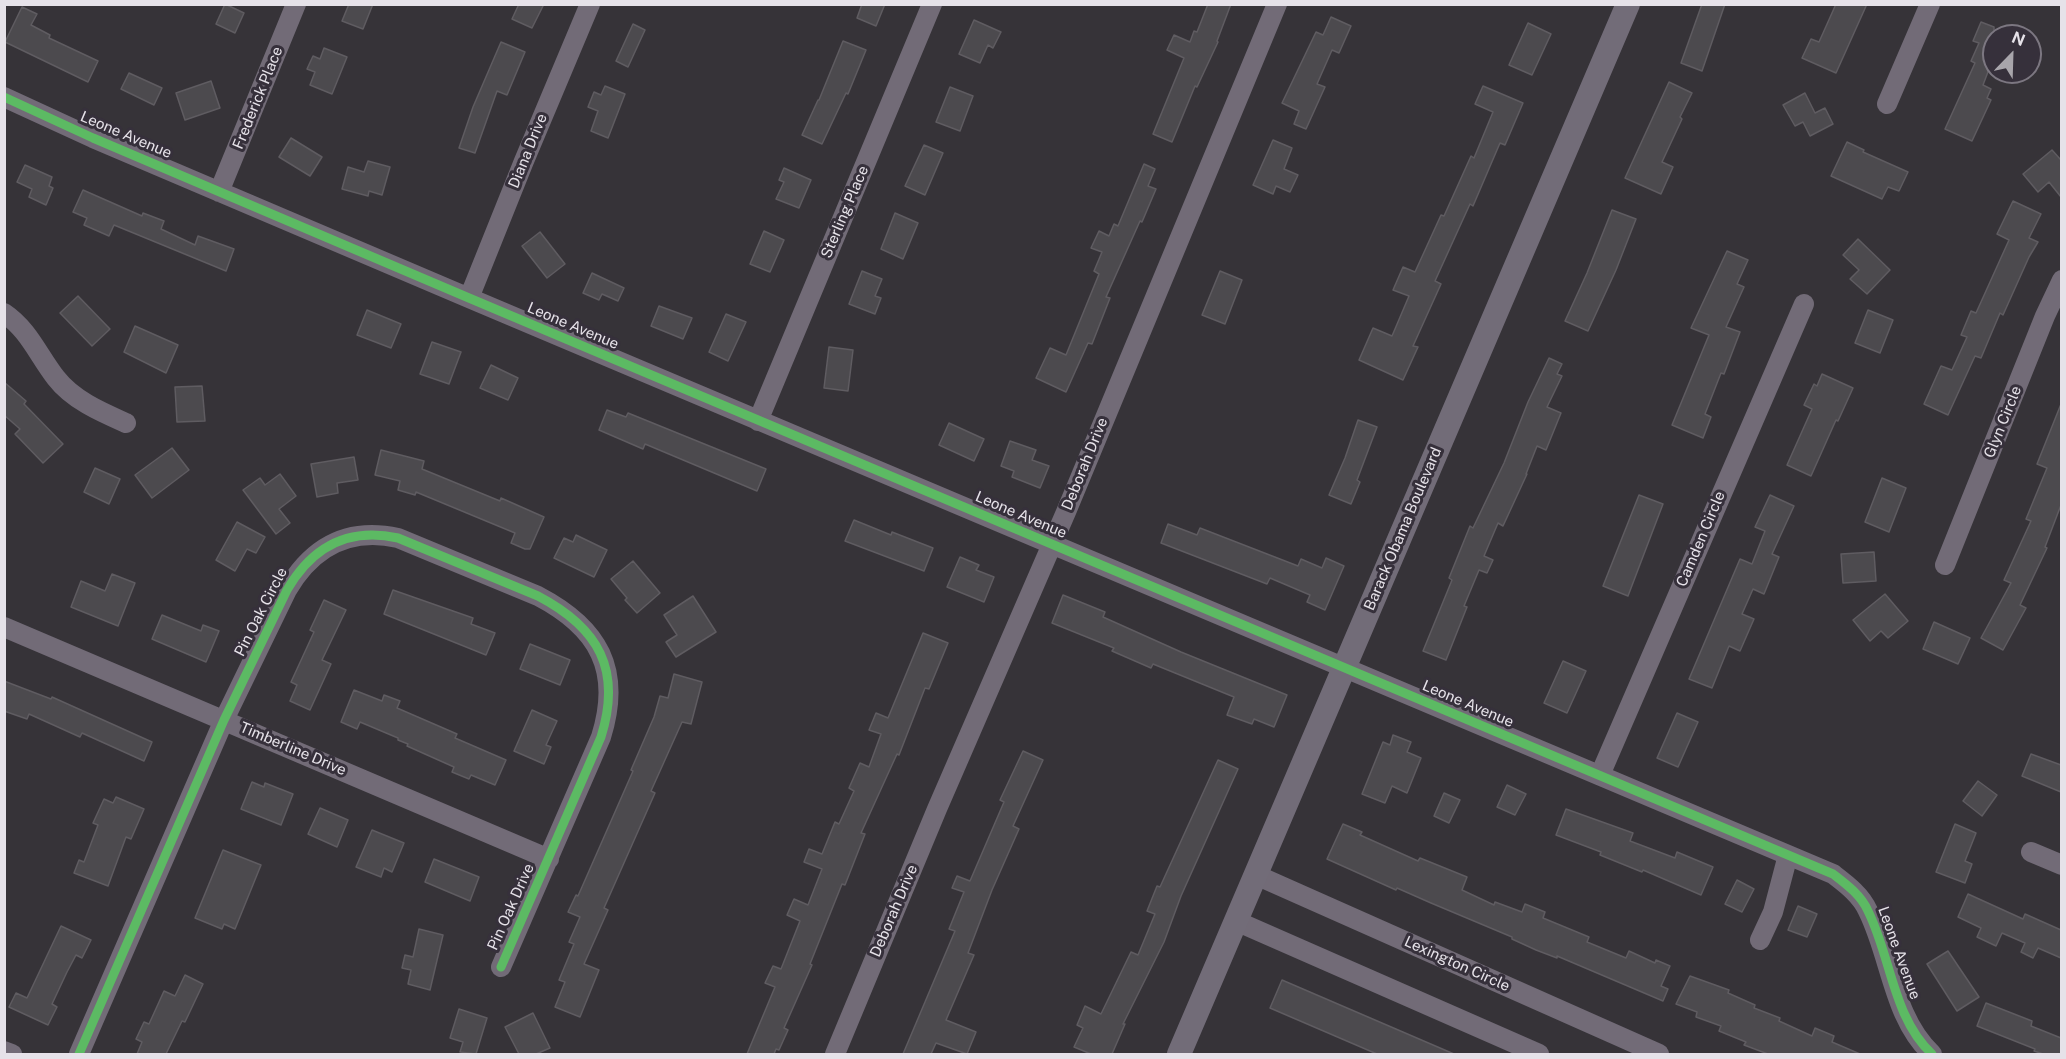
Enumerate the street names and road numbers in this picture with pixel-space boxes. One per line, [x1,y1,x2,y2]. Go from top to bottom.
street label: Frederick Place [229,44,287,152]
street label: Leone Avenue [78,108,174,162]
street label: Diana Drive [505,111,551,191]
street label: Sterling Place [817,163,873,261]
street label: Leone Avenue [525,299,621,353]
street label: Glyn Circle [1980,383,2026,461]
street label: Deborah Drive [1058,415,1112,513]
street label: Barack Obama Boulevard [1360,445,1446,613]
street label: Leone Avenue [973,488,1069,542]
street label: Camden Circle [1673,489,1729,589]
street label: Pin Oak Circle [231,564,291,660]
street label: Leone Avenue [1420,677,1516,731]
street label: Timberline Drive [237,718,349,780]
street label: Pin Oak Drive [484,861,538,953]
street label: Deborah Drive [866,862,922,960]
street label: Leone Avenue [1874,904,1924,1002]
street label: Lexington Circle [1401,933,1513,995]

